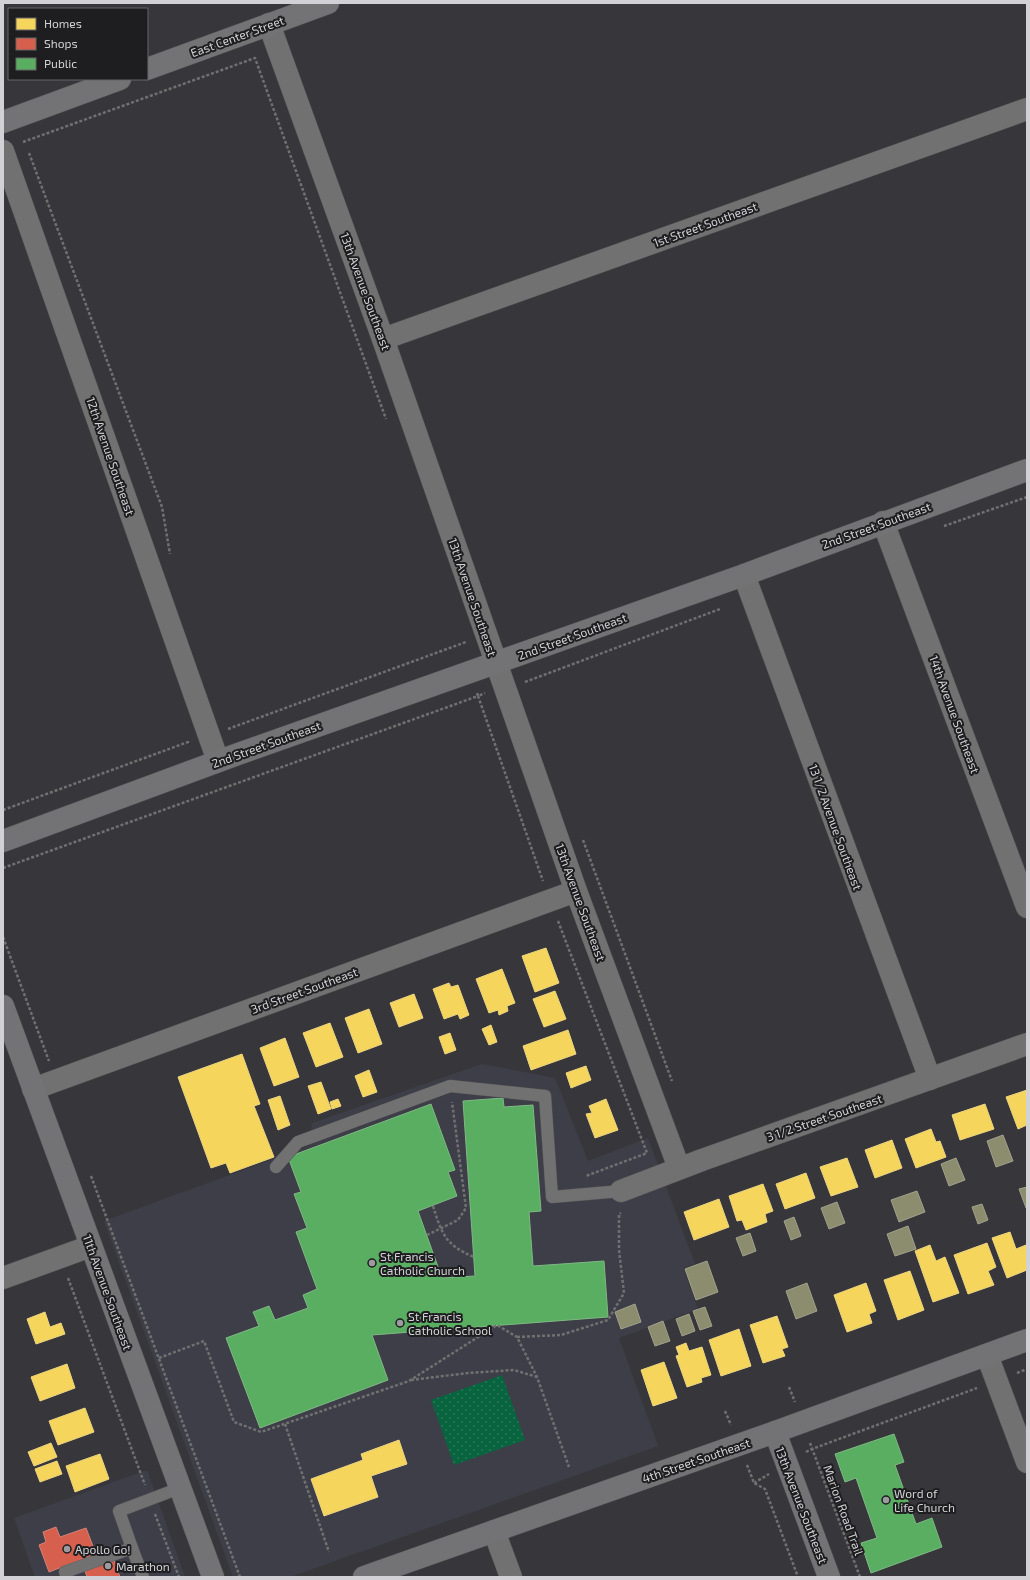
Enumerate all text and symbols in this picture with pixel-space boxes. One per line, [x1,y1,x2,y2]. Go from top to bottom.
legend [8,8,148,80]
street label: East Center Street [188,12,286,59]
text: Homes [44,16,82,30]
text: Shops [44,36,78,50]
text: Public [44,56,77,70]
street label: 1st Street Southeast [651,199,759,249]
street label: 13th Avenue Southeast [338,230,394,352]
street label: 12th Avenue Southeast [84,395,138,517]
street label: 2nd Street Southeast [820,499,933,551]
street label: 13th Avenue Southeast [446,536,500,658]
street label: 2nd Street Southeast [516,610,629,662]
street label: 14th Avenue Southeast [927,653,983,775]
street label: 2nd Street Southeast [210,718,323,770]
street label: 13 1/2 Avenue Southeast [807,762,865,892]
street label: 13th Avenue Southeast [553,841,609,963]
street label: 3rd Street Southeast [249,964,360,1016]
street label: 3 1/2 Street Southeast [764,1090,884,1143]
street label: 11th Avenue Southeast [81,1232,136,1352]
place label: St Francis Catholic Church [380,1249,465,1277]
marker: St Francis Catholic Church [367,1258,377,1268]
place label: St Francis Catholic School [408,1309,492,1337]
marker: St Francis Catholic School [395,1318,405,1328]
street label: 4th Street Southeast [640,1435,752,1485]
street label: 13th Avenue Southeast [773,1445,831,1566]
street label: Marion Road Trail [821,1463,867,1558]
place label: Word of Life Church [894,1486,955,1514]
marker: Word of Life Church [881,1495,891,1505]
place label: Apollo Go! [75,1542,131,1556]
marker: Apollo Go! [62,1544,72,1554]
place label: Marathon [116,1559,170,1573]
marker: Marathon [103,1561,113,1571]

